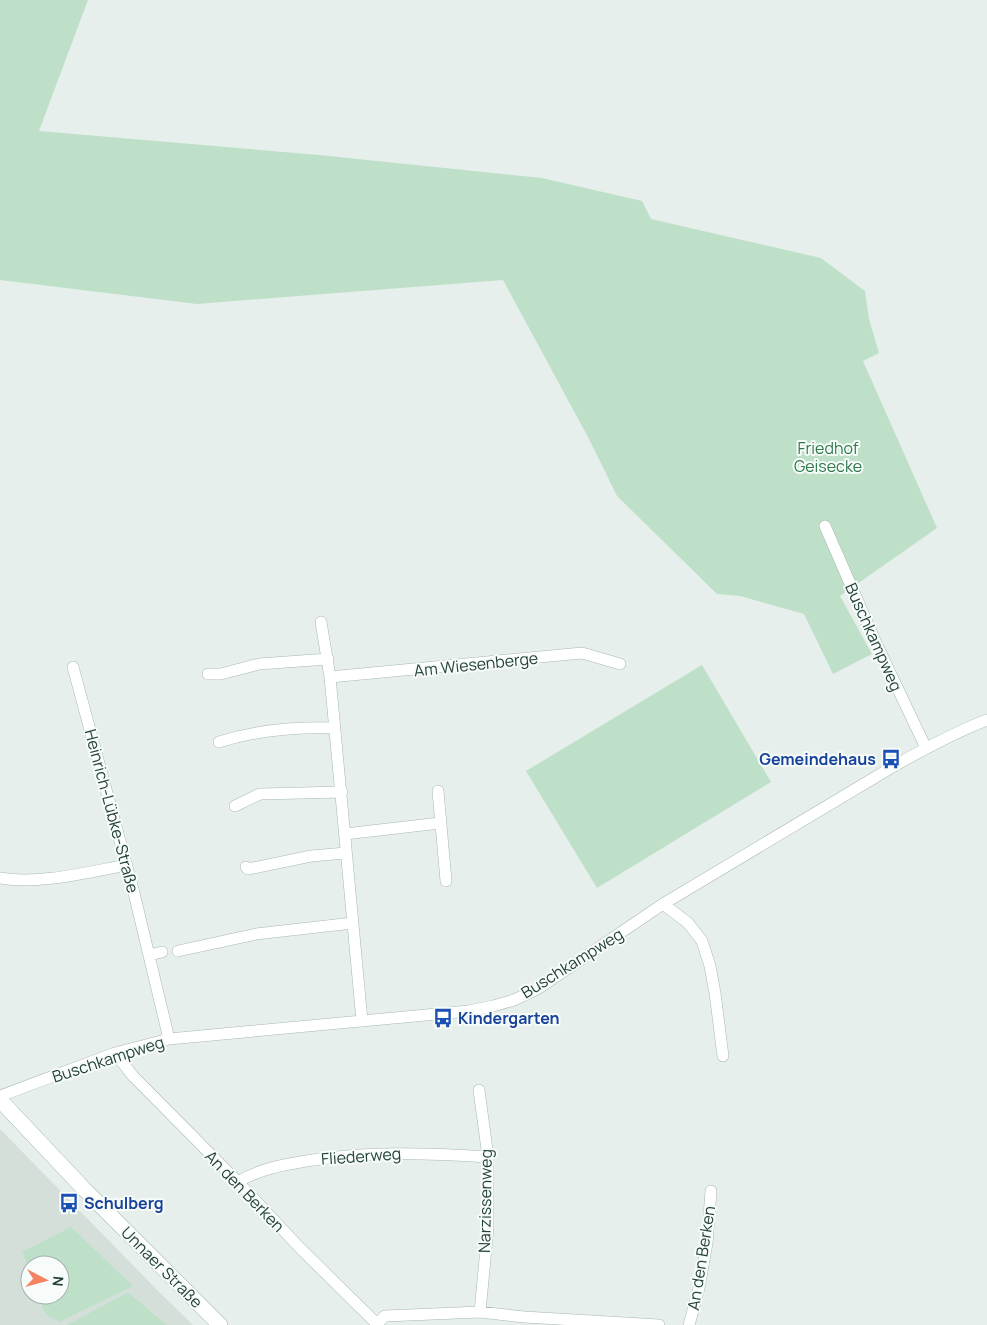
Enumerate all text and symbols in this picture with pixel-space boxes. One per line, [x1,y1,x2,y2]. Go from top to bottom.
park label: Friedhof Geisecke [794,437,862,477]
street label: Buschkampweg [840,579,908,695]
street label: Am Wiesenberge [413,647,539,681]
street label: Heinrich-Lübke-Straße [80,727,144,895]
place label: Gemeindehaus [759,748,876,770]
bus stop icon: Gemeindehaus [880,748,902,770]
street label: Buschkampweg [517,923,627,1003]
bus stop icon: Kindergarten [432,1007,454,1029]
place label: Kindergarten [458,1007,560,1029]
street label: Buschkampweg [49,1031,167,1087]
street label: Fliederweg [320,1142,402,1170]
street label: An den Berken [200,1145,290,1237]
street label: Narzissenweg [473,1149,497,1253]
bus stop icon: Schulberg [58,1192,80,1214]
place label: Schulberg [84,1192,164,1214]
street label: An den Berken [682,1204,720,1312]
street label: Unnaer Straße [116,1221,208,1313]
north arrow [20,1255,70,1305]
text: N [48,1275,68,1287]

